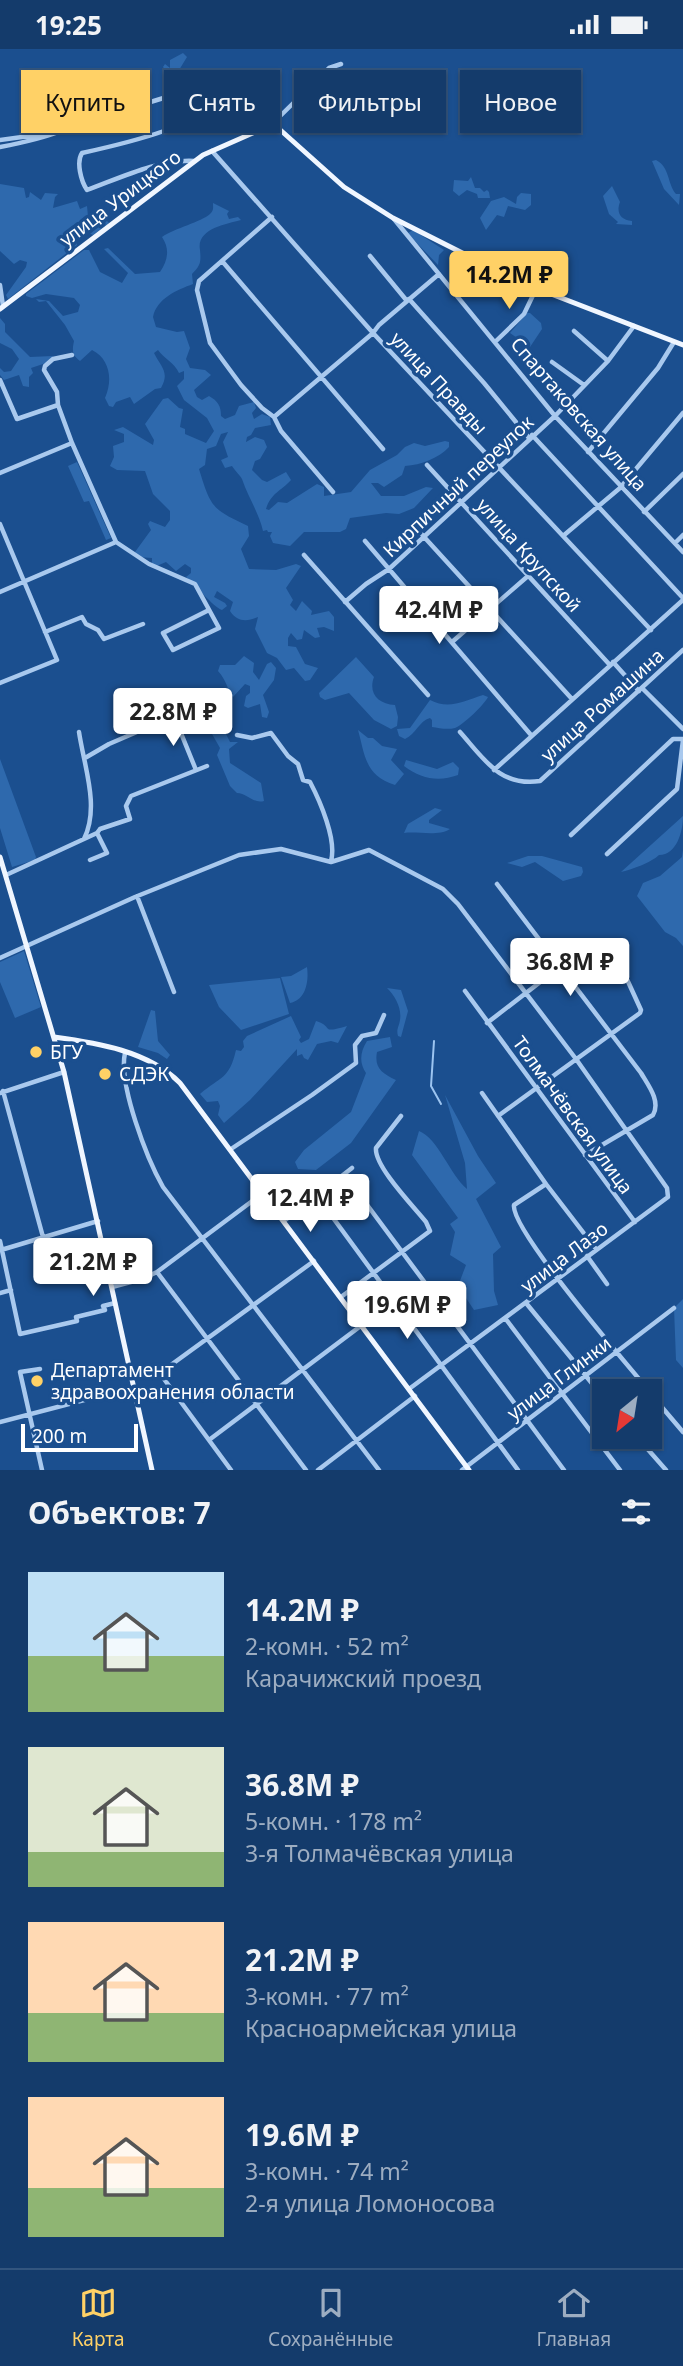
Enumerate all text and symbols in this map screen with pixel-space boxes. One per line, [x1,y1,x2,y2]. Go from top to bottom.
text: 19:25 [35,7,102,43]
chip: Купить [21,70,150,133]
chip: Снять [164,70,280,133]
chip: Фильтры [294,70,446,133]
chip: Новое [460,70,581,133]
street label: улица Урицкого [54,144,186,252]
pin: 14.2M ₽ [444,251,574,311]
text: 14.2M ₽ [465,258,553,290]
street label: улица Правды [385,326,493,440]
street label: Спартаковская улица [505,331,653,497]
street label: Кирпичный переулок [377,409,539,563]
street label: улица Крупской [471,492,587,618]
pin: 42.4M ₽ [374,587,504,646]
text: 42.4M ₽ [395,593,483,625]
street label: улица Ромашина [535,643,669,767]
pin: 22.8M ₽ [108,689,238,748]
text: 22.8M ₽ [129,695,217,727]
pin: 36.8M ₽ [505,939,635,998]
text: 36.8M ₽ [526,945,614,977]
street label: Толмачёвская улица [507,1031,639,1199]
place label: БГУ [50,1039,83,1065]
marker: БГУ [28,1044,44,1060]
place label: СДЭК [119,1061,169,1087]
marker: СДЭК [97,1066,113,1082]
pin: 12.4M ₽ [245,1175,375,1234]
text: 12.4M ₽ [266,1181,354,1213]
street label: улица Лазо [515,1216,613,1298]
pin: 21.2M ₽ [28,1239,158,1298]
text: 21.2M ₽ [49,1245,137,1277]
pin: 19.6M ₽ [342,1281,472,1341]
text: 19.6M ₽ [363,1288,451,1320]
street label: улица Глинки [501,1330,617,1426]
place label: Департамент здравоохранения области [51,1357,295,1405]
marker: Департамент здравоохранения области [29,1373,45,1389]
north arrow [592,1379,662,1449]
map controls [592,1379,662,1449]
scale bar [21,1421,138,1453]
text: 200 m [32,1423,87,1449]
text: Объектов: 7 [28,1492,211,1533]
icon: filters [617,1493,655,1531]
text: 14.2M ₽ [245,1589,359,1630]
icon: home [84,1600,168,1684]
text: 2-комн. · 52 m² [245,1630,409,1662]
text: Карачижский проезд [245,1662,481,1694]
text: 36.8M ₽ [245,1764,359,1805]
icon: home [84,1775,168,1859]
text: 5-комн. · 178 m² [245,1805,422,1837]
text: 3-я Толмачёвская улица [245,1837,514,1869]
text: 21.2M ₽ [245,1939,359,1980]
icon: home [84,1950,168,2034]
text: 3-комн. · 77 m² [245,1980,409,2012]
text: Красноармейская улица [245,2012,517,2044]
text: 19.6M ₽ [245,2114,359,2155]
icon: home [84,2125,168,2209]
text: 3-комн. · 74 m² [245,2155,409,2187]
text: 2-я улица Ломоносова [245,2187,495,2219]
tab: Карта [72,2284,125,2352]
tab: Сохранённые [268,2284,393,2352]
tab: Главная [537,2284,611,2352]

